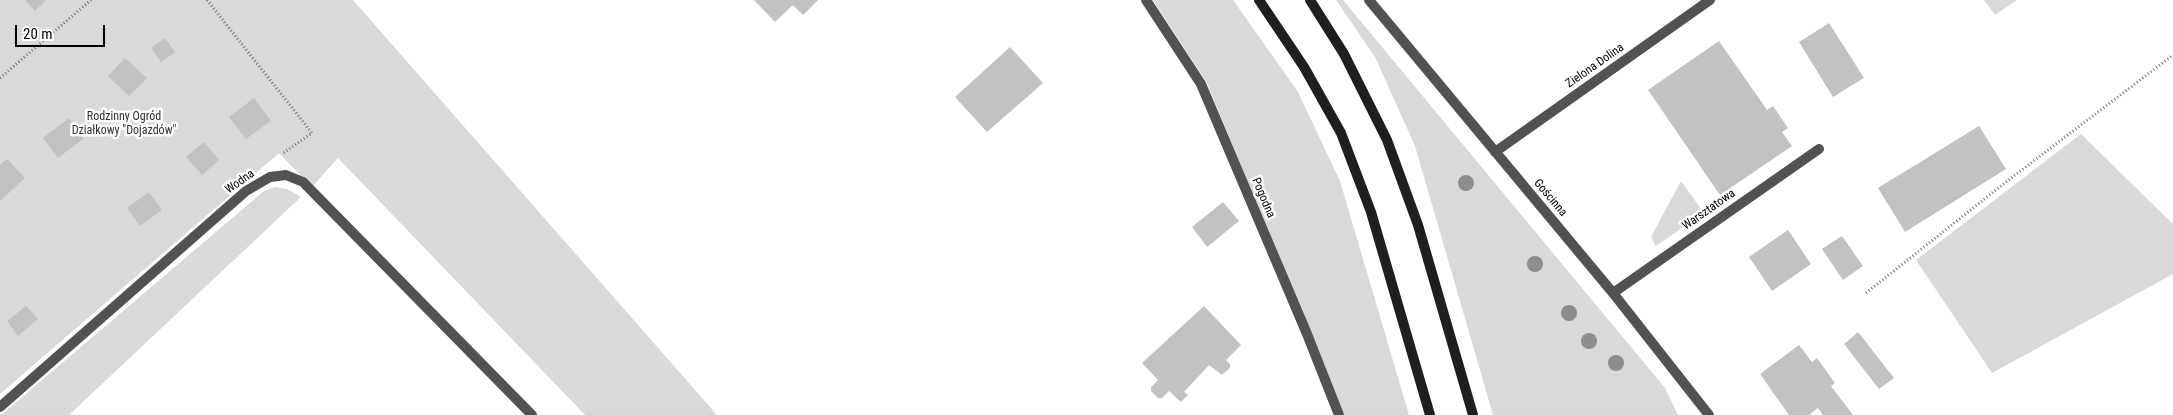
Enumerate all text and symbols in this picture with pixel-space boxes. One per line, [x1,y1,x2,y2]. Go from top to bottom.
scale bar [18,15,108,47]
text: 20 m [23,25,53,43]
street label: Zielona Dolina [1563,41,1627,91]
park label: Rodzinny Ogród Działkowy "Dojazdów" [72,110,176,138]
street label: Wodna [223,167,257,197]
street label: Pogodna [1248,176,1278,220]
street label: Gościnna [1530,176,1570,220]
street label: Warsztatowa [1680,186,1738,234]

